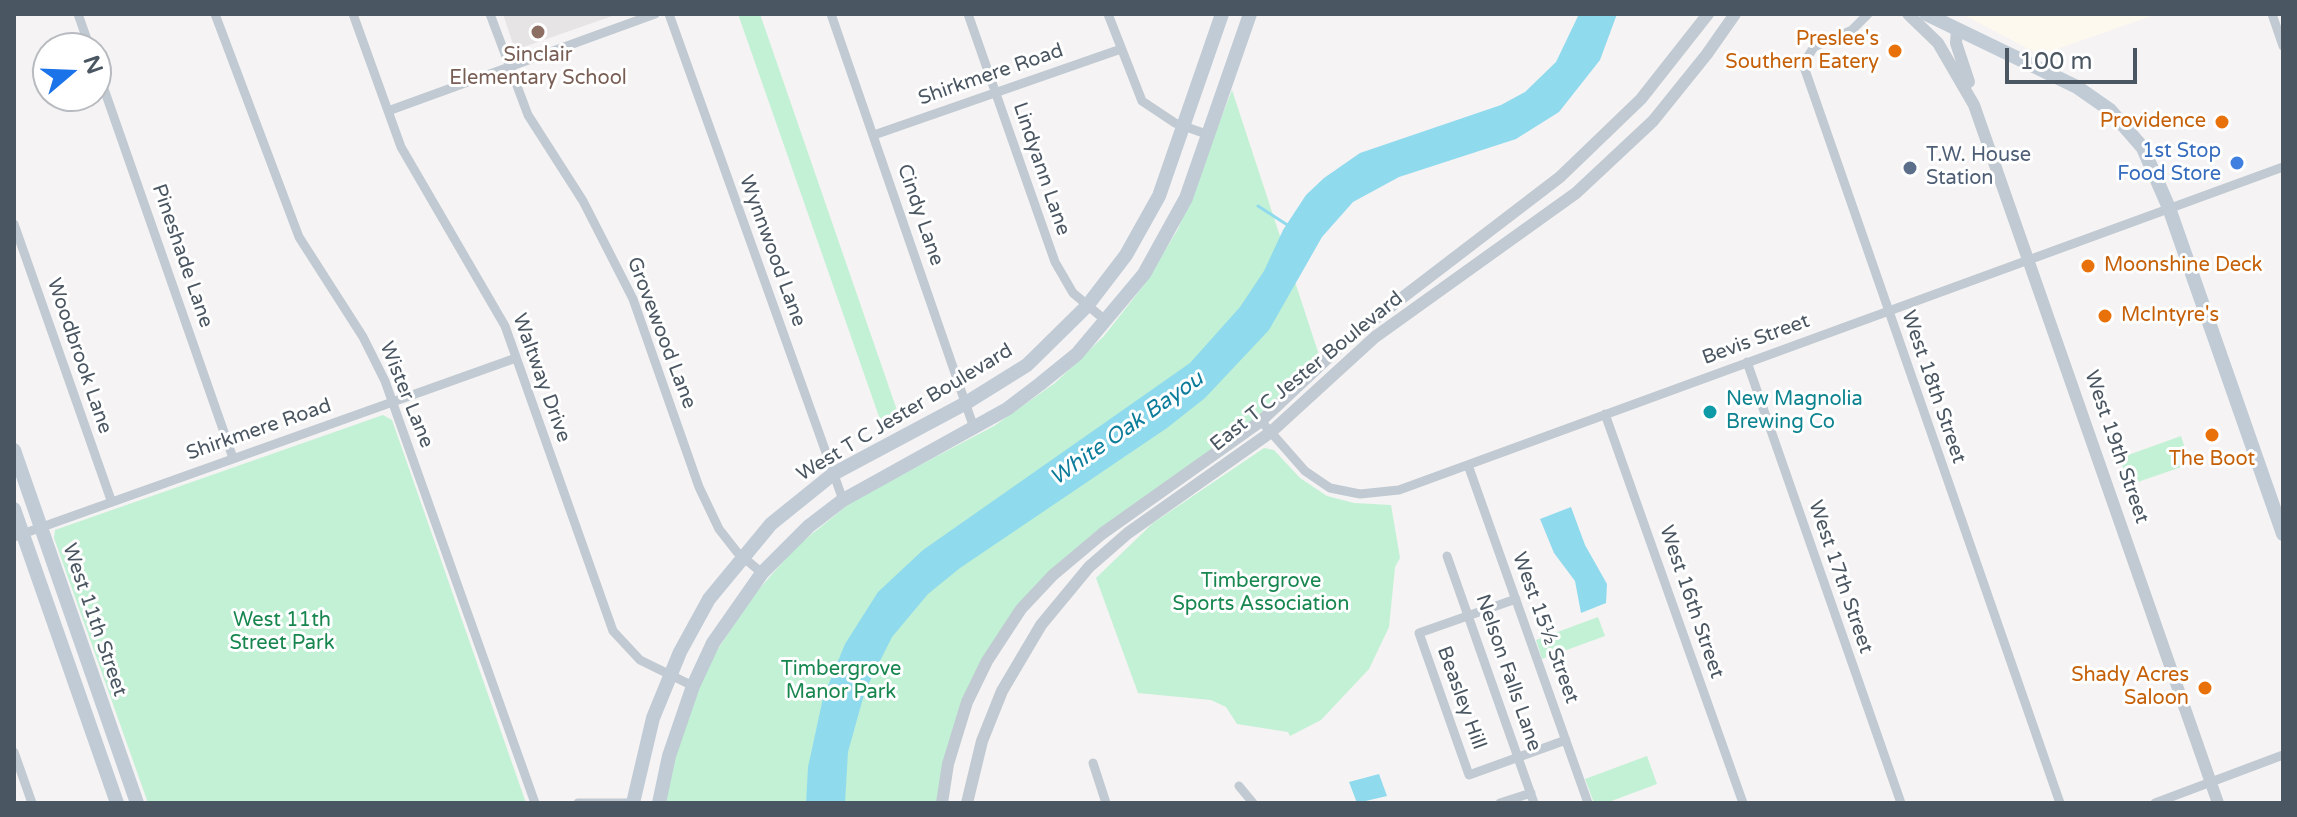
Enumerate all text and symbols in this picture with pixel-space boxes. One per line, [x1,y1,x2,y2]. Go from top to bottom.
marker: Sinclair Elementary School [529,23,547,41]
place label: Preslee's Southern Eatery [1725,28,1879,75]
north arrow [32,32,112,112]
scale bar [2009,32,2141,82]
street label: Shirkmere Road [915,39,1067,111]
marker: Preslee's Southern Eatery [1886,42,1904,60]
place label: Sinclair Elementary School [449,44,627,91]
text: 100 m [2019,47,2093,76]
text: N [78,52,108,77]
street label: Lindyann Lane [1007,99,1075,239]
place label: Providence [2100,110,2206,134]
marker: Providence [2213,113,2231,131]
place label: 1st Stop Food Store [2117,140,2221,187]
place label: T.W. House Station [1926,144,2031,191]
marker: 1st Stop Food Store [2228,154,2246,172]
marker: T.W. House Station [1901,159,1919,177]
street label: Cindy Lane [891,161,949,269]
street label: Wynnwood Lane [734,172,810,330]
street label: Pineshade Lane [146,181,218,331]
street label: Grovewood Lane [621,254,701,412]
place label: Moonshine Deck [2104,254,2263,278]
marker: Moonshine Deck [2079,257,2097,275]
street label: Woodbrook Lane [41,275,117,437]
street label: East T C Jester Boulevard [1206,287,1408,457]
place label: McIntyre's [2121,304,2219,328]
street label: West 18th Street [1896,307,1970,467]
marker: McIntyre's [2096,307,2114,325]
street label: Bevis Street [1699,309,1813,371]
street label: Waltway Drive [507,310,575,446]
street label: Wister Lane [374,338,438,452]
street label: West T C Jester Boulevard [793,339,1017,487]
water label: White Oak Bayou [1045,366,1209,492]
street label: West 19th Street [2079,367,2153,527]
place label: New Magnolia Brewing Co [1726,388,1863,435]
street label: Shirkmere Road [183,394,335,466]
marker: New Magnolia Brewing Co [1701,403,1719,421]
marker: The Boot [2203,426,2221,444]
place label: The Boot [2169,448,2255,472]
street label: West 17th Street [1803,497,1877,657]
street label: West 16th Street [1654,522,1728,682]
street label: West 11th Street [57,540,131,700]
street label: West 15½ Street [1507,549,1583,707]
park label: Timbergrove Sports Association [1173,570,1349,617]
street label: Nelson Falls Lane [1470,592,1546,754]
park label: West 11th Street Park [229,609,335,656]
street label: Beasley Hill [1431,643,1491,753]
park label: Timbergrove Manor Park [781,658,901,705]
place label: Shady Acres Saloon [2071,664,2189,711]
marker: Shady Acres Saloon [2196,679,2214,697]

